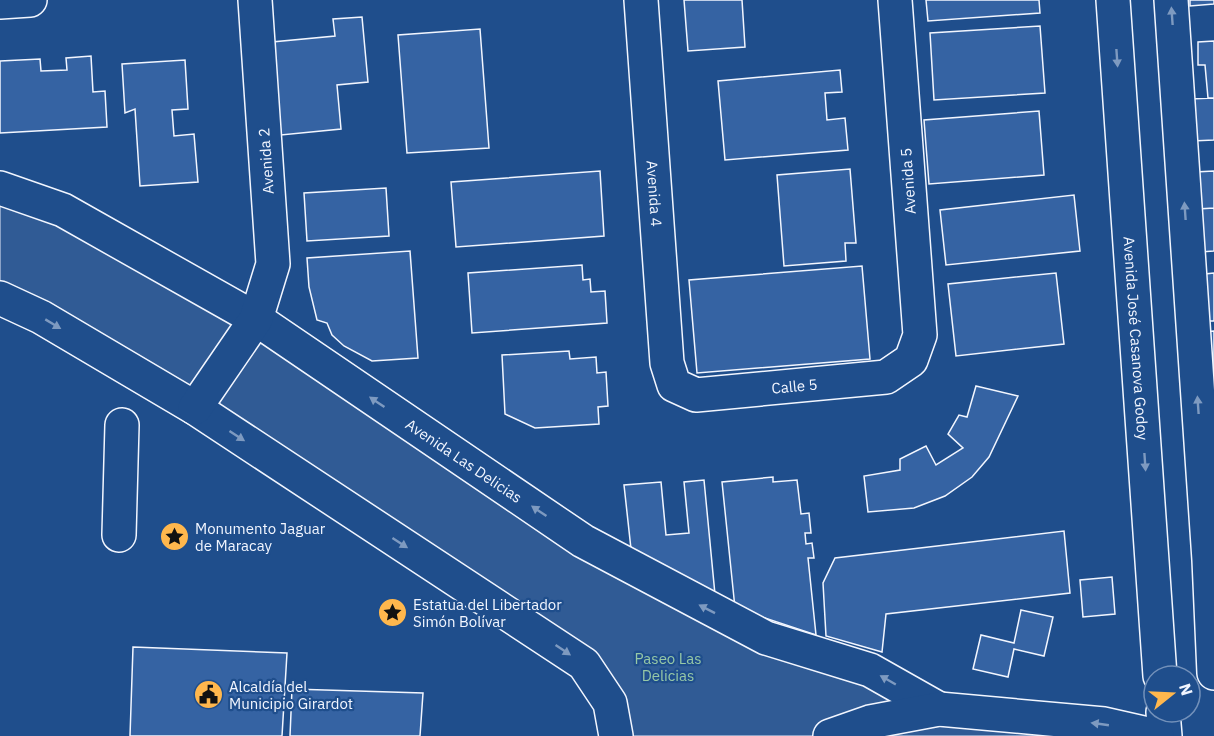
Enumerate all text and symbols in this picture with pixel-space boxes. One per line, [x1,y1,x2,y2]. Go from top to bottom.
one-way arrow [1168,7,1177,26]
one-way arrow [1112,49,1122,68]
street label: Avenida 2 [254,127,278,195]
street label: Avenida 5 [896,147,920,215]
street label: Avenida 4 [643,160,667,227]
one-way arrow [1181,201,1190,220]
street label: Avenida José Casanova Godoy [1120,236,1153,441]
one-way arrow [45,318,61,329]
street label: Calle 5 [770,374,818,397]
one-way arrow [370,396,386,408]
one-way arrow [1194,396,1203,415]
street label: Avenida Las Delicias [402,414,526,507]
one-way arrow [229,430,245,441]
one-way arrow [1141,453,1150,472]
one-way arrow [531,505,547,517]
place label: Monumento Jaguar de Maracay [195,519,326,555]
place icon: Monumento Jaguar de Maracay [158,521,190,553]
one-way arrow [392,537,408,548]
place label: Estatua del Libertador Simón Bolívar [413,595,562,631]
place icon: Estatua del Libertador Simón Bolívar [376,597,408,629]
one-way arrow [699,604,716,613]
one-way arrow [555,644,571,655]
park label: Paseo Las Delicias [634,649,702,685]
north arrow [1142,664,1202,724]
one-way arrow [879,675,896,685]
place label: Alcaldía del Municipio Girardot [229,677,353,713]
public building icon: Alcaldía del Municipio Girardot [192,679,224,711]
text: N [1175,681,1198,698]
one-way arrow [1091,719,1110,729]

